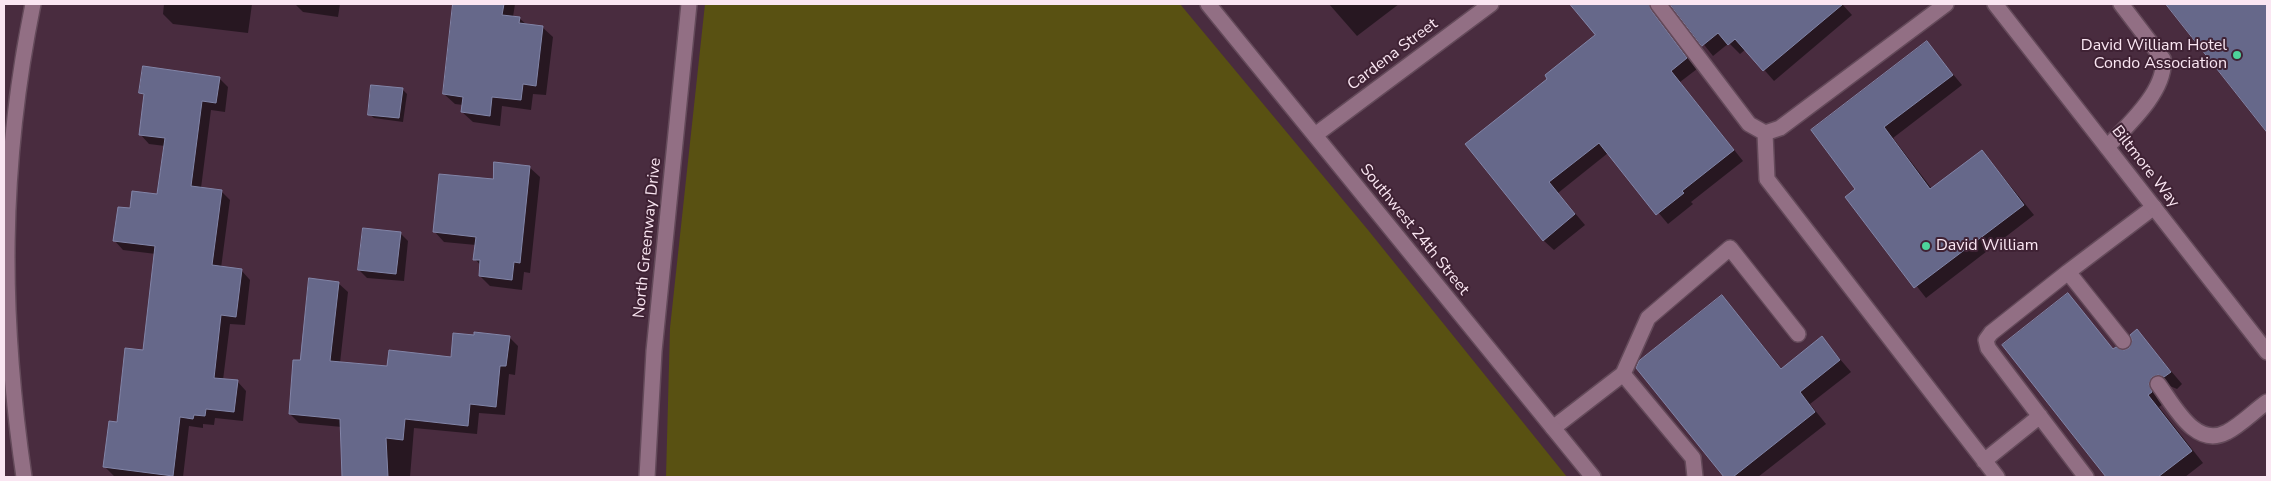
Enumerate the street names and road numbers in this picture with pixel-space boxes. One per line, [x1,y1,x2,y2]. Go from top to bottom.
street label: Cardena Street [1344,15,1442,95]
street label: Biltmore Way [2107,122,2183,212]
street label: North Greenway Drive [630,157,666,319]
street label: Southwest 24th Street [1355,161,1473,299]

